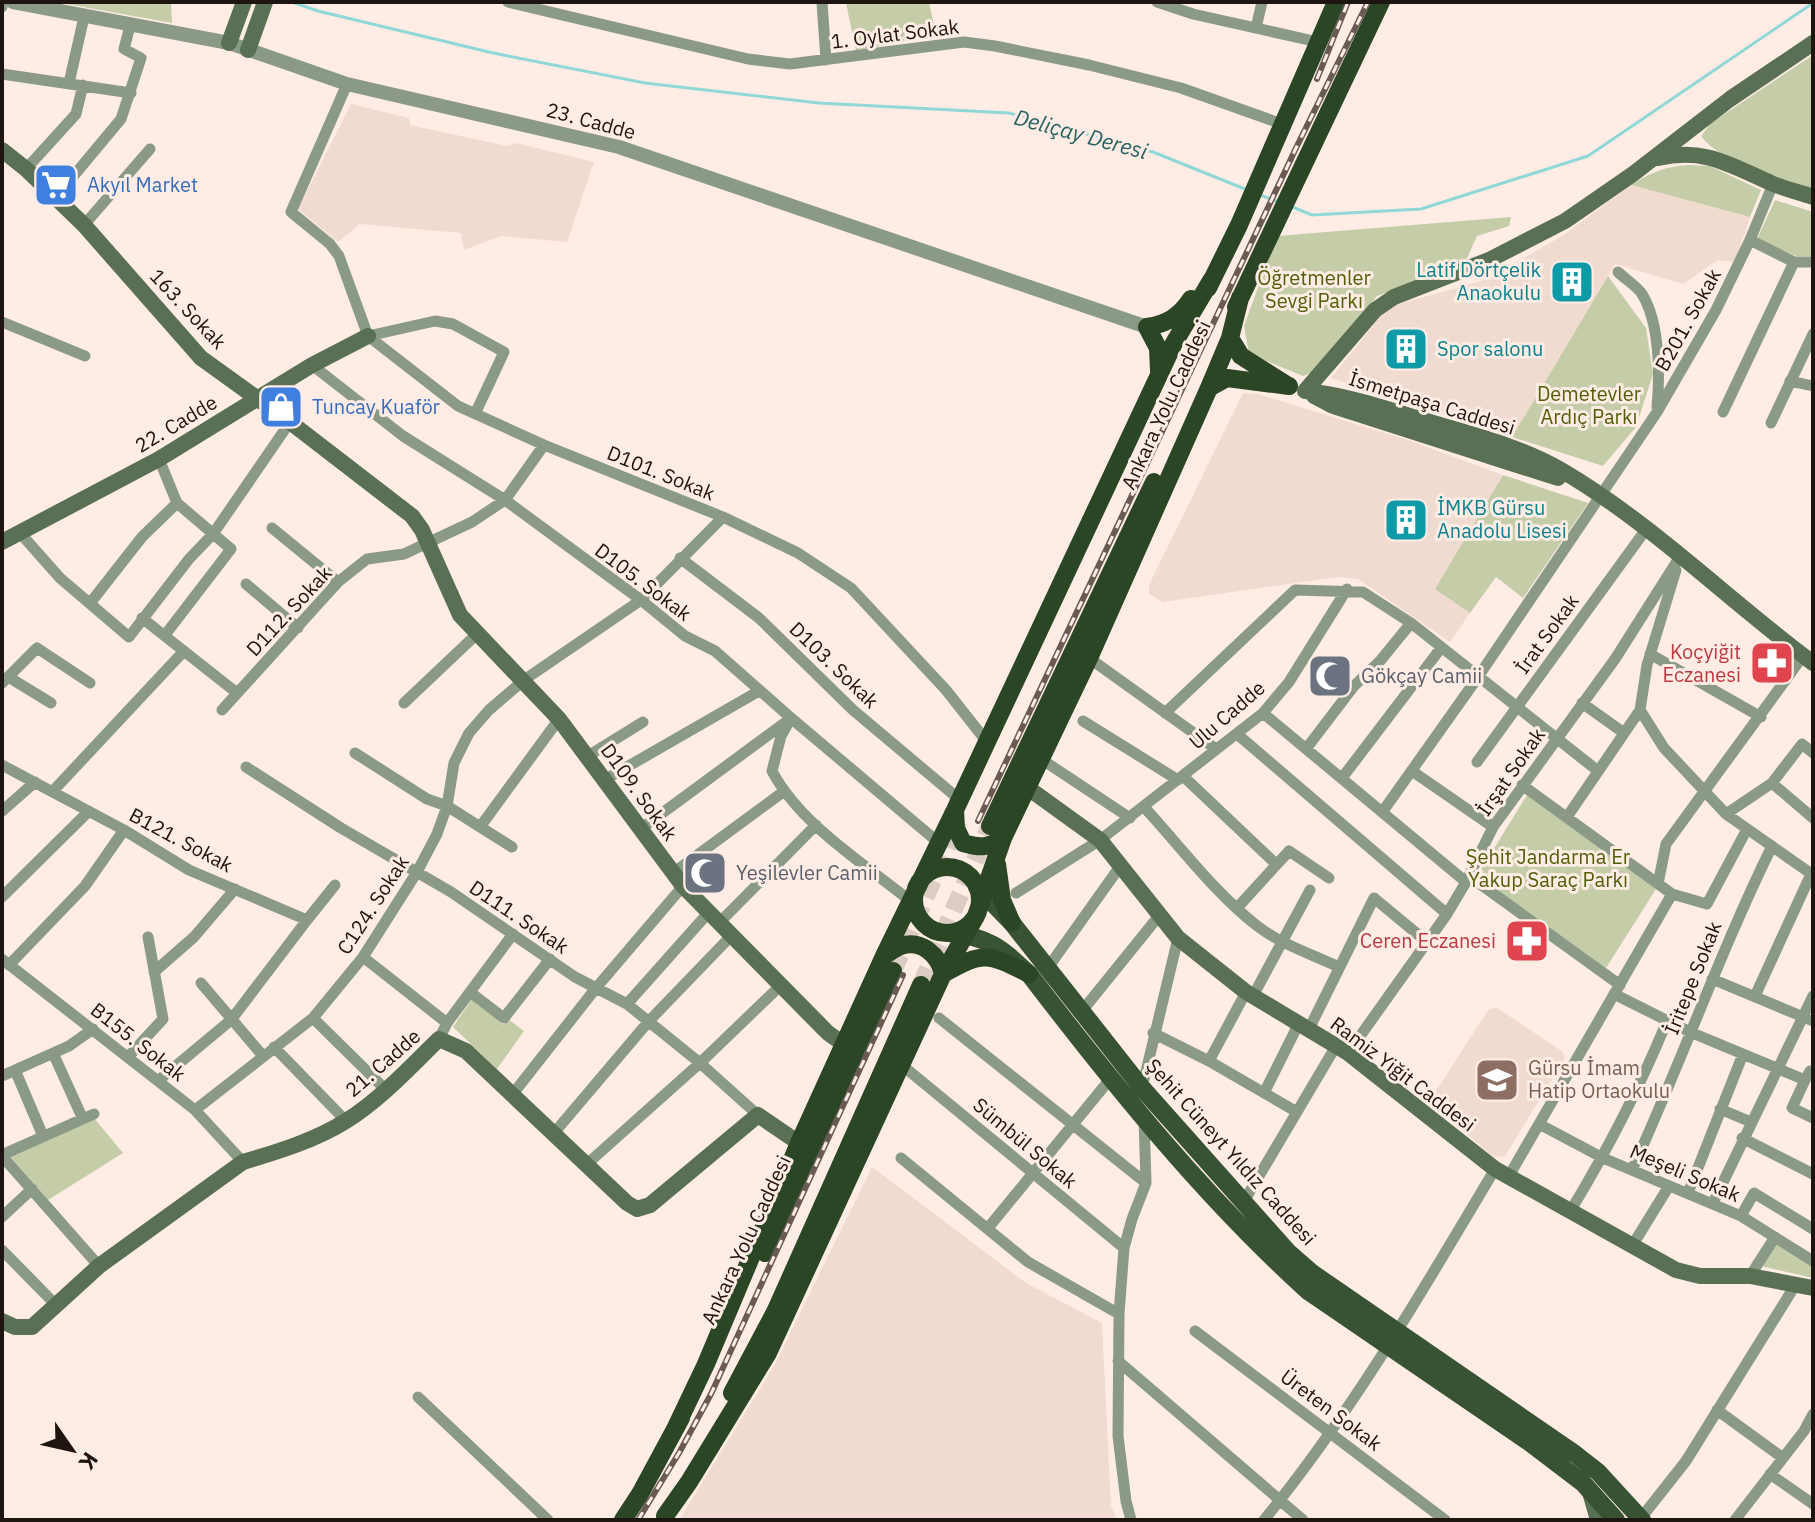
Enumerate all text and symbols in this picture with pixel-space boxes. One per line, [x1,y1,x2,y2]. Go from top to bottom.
street label: 1. Oylat Sokak [829,12,961,55]
street label: 23. Cadde [543,96,639,145]
water label: Deliçay Deresi [1011,102,1151,165]
supermarket icon: Akyıl Market [32,161,80,209]
place label: Akyıl Market [87,171,198,198]
place label: Latif Dörtçelik Anaokulu [1416,256,1541,306]
building icon: Latif Dörtçelik Anaokulu [1548,258,1596,306]
street label: 163. Sokak [144,263,233,355]
street label: B201. Sokak [1648,263,1727,376]
park label: Öğretmenler Sevgi Parkı [1257,264,1371,314]
street label: Ankara Yolu Caddesi [1115,316,1217,494]
building icon: Spor salonu [1382,325,1430,373]
place label: Spor salonu [1437,335,1543,362]
street label: İsmetpaşa Caddesi [1346,364,1519,441]
park label: Demetevler Ardıç Parkı [1537,380,1641,430]
shop icon: Tuncay Kuaför [257,383,305,431]
street label: 22. Cadde [130,388,222,459]
place label: Tuncay Kuaför [312,393,440,420]
street label: D101. Sokak [603,439,720,507]
place label: İMKB Gürsu Anadolu Lisesi [1437,494,1567,544]
building icon: İMKB Gürsu Anadolu Lisesi [1382,496,1430,544]
street label: D105. Sokak [590,536,697,627]
street label: D112. Sokak [240,559,338,662]
street label: İrat Sokak [1509,588,1585,679]
street label: D103. Sokak [784,615,885,714]
place label: Koçyiğit Eczanesi [1662,638,1741,688]
pharmacy icon: Koçyiğit Eczanesi [1748,639,1796,687]
mosque icon: Gökçay Camii [1306,652,1354,700]
place label: Gökçay Camii [1361,662,1482,689]
street label: Ulu Cadde [1183,674,1270,755]
street label: İrşat Sokak [1470,722,1551,821]
street label: D109. Sokak [595,738,684,846]
street label: B121. Sokak [125,801,238,878]
park label: Şehit Jandarma Er Yakup Saraç Parkı [1466,843,1630,893]
mosque icon: Yeşilevler Camii [681,849,729,897]
street label: C124. Sokak [330,850,415,959]
place label: Yeşilevler Camii [736,859,878,886]
street label: D111. Sokak [464,874,574,960]
pharmacy icon: Ceren Eczanesi [1503,917,1551,965]
street label: İritepe Sokak [1658,917,1728,1039]
place label: Ceren Eczanesi [1360,927,1496,954]
street label: B155. Sokak [85,996,192,1088]
street label: Ramiz Yiğit Caddesi [1325,1010,1482,1137]
street label: 21. Cadde [339,1022,426,1103]
street label: Şehit Cüneyt Yıldız Caddesi [1140,1053,1323,1251]
place label: Gürsu İmam Hatip Ortaokulu [1528,1054,1670,1104]
school or university icon: Gürsu İmam Hatip Ortaokulu [1473,1056,1521,1104]
street label: Sümbül Sokak [968,1091,1083,1194]
street label: Meşeli Sokak [1626,1137,1745,1208]
street label: Ankara Yolu Caddesi [695,1151,797,1329]
street label: Üreten Sokak [1275,1363,1388,1457]
north arrow [32,1410,112,1490]
text: K [72,1447,105,1476]

